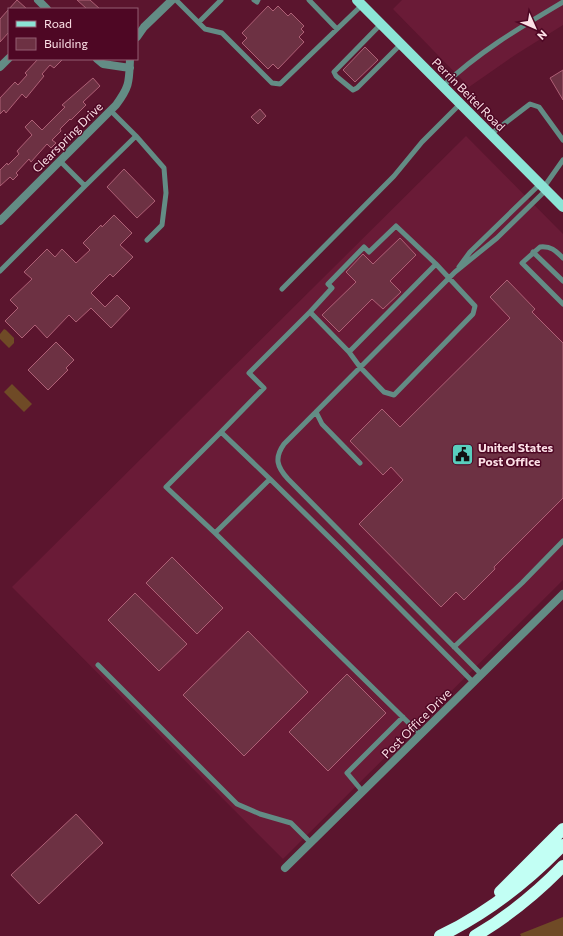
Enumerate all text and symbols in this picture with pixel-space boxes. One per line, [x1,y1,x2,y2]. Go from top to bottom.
legend [8,8,138,60]
north arrow [515,8,555,48]
text: Road [44,16,72,30]
text: N [535,28,550,43]
text: Building [44,36,88,50]
street label: Perrin Beitel Road [430,55,508,133]
street label: Clearspring Drive [29,99,105,175]
place label: United States Post Office [478,440,554,468]
public building icon: United States Post Office [450,441,476,467]
street label: Post Office Drive [378,685,454,761]

